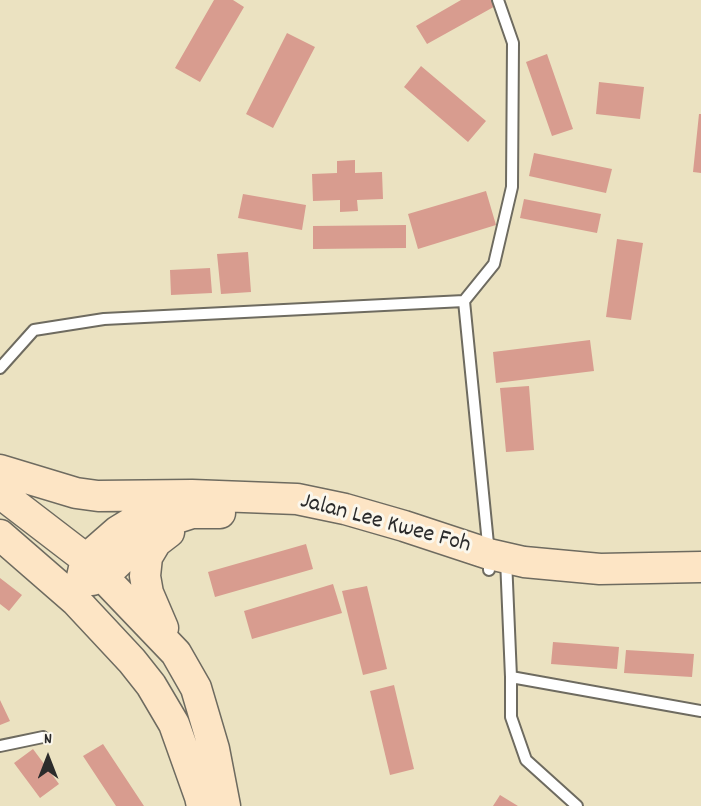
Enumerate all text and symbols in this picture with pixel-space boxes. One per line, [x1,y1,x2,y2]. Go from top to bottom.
street label: Jalan Lee Kwee Foh [297,488,473,562]
north arrow [18,728,78,788]
text: N [44,728,52,751]

